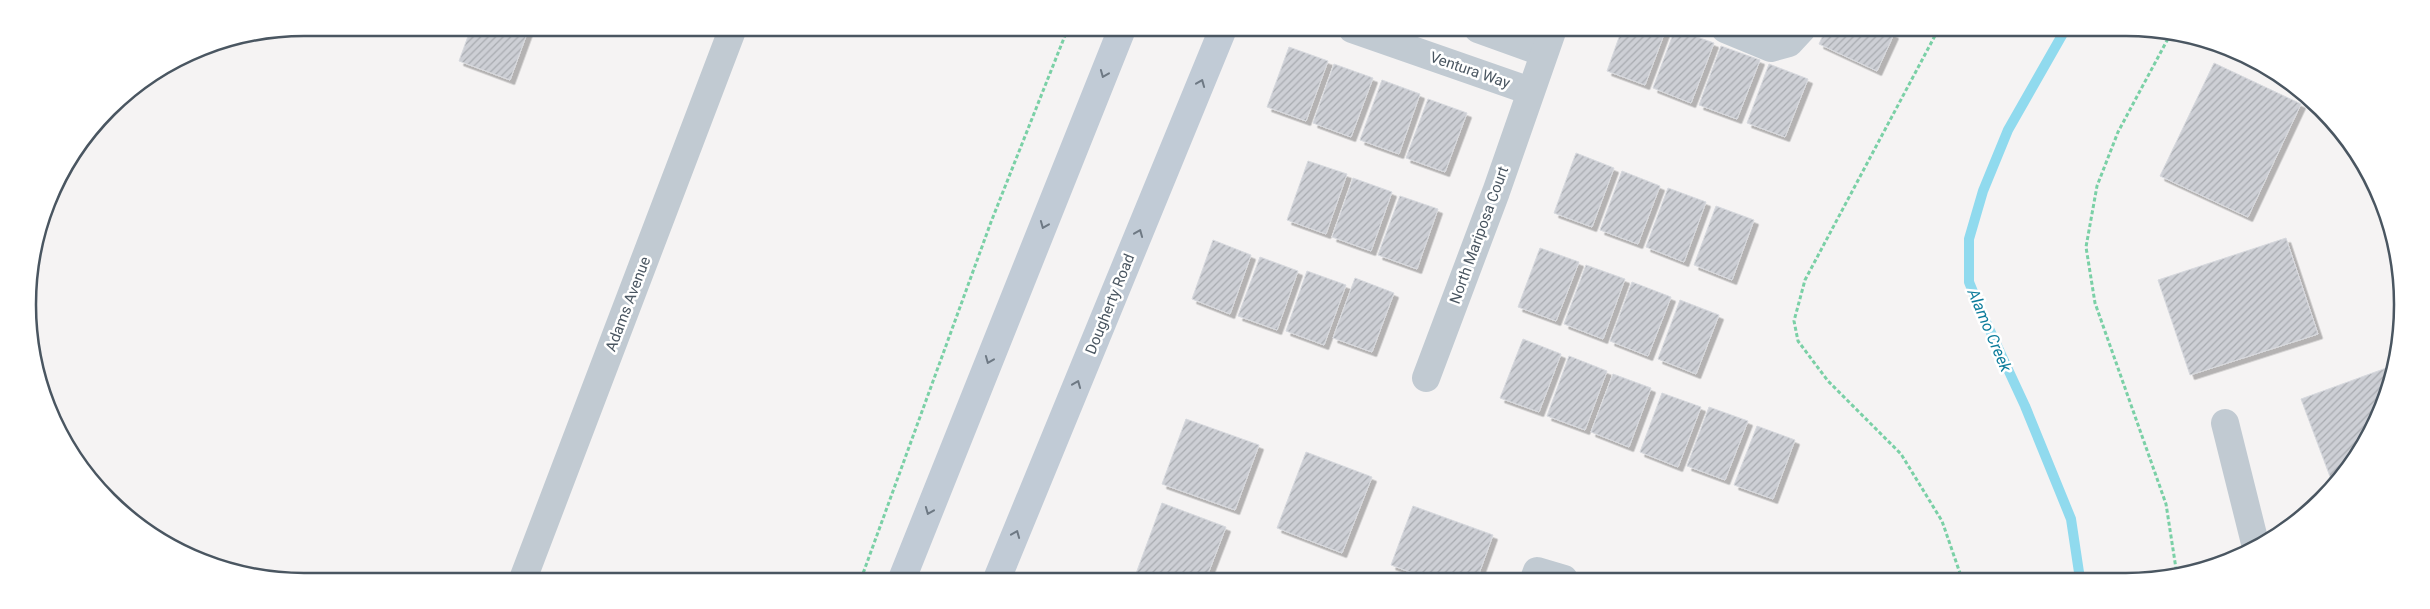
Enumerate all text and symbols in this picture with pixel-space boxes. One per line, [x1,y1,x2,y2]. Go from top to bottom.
street label: Ventura Way [1428,48,1512,92]
one-way arrow [1100,69,1110,78]
one-way arrow [1194,79,1205,88]
street label: North Mariposa Court [1446,164,1512,306]
one-way arrow [1039,220,1050,229]
one-way arrow [1133,229,1143,238]
street label: Dougherty Road [1082,251,1138,357]
street label: Adams Avenue [602,254,654,354]
water label: Alamo Creek [1963,285,2016,376]
one-way arrow [985,355,996,364]
one-way arrow [1071,380,1082,389]
one-way arrow [925,506,935,515]
one-way arrow [1010,530,1020,539]

